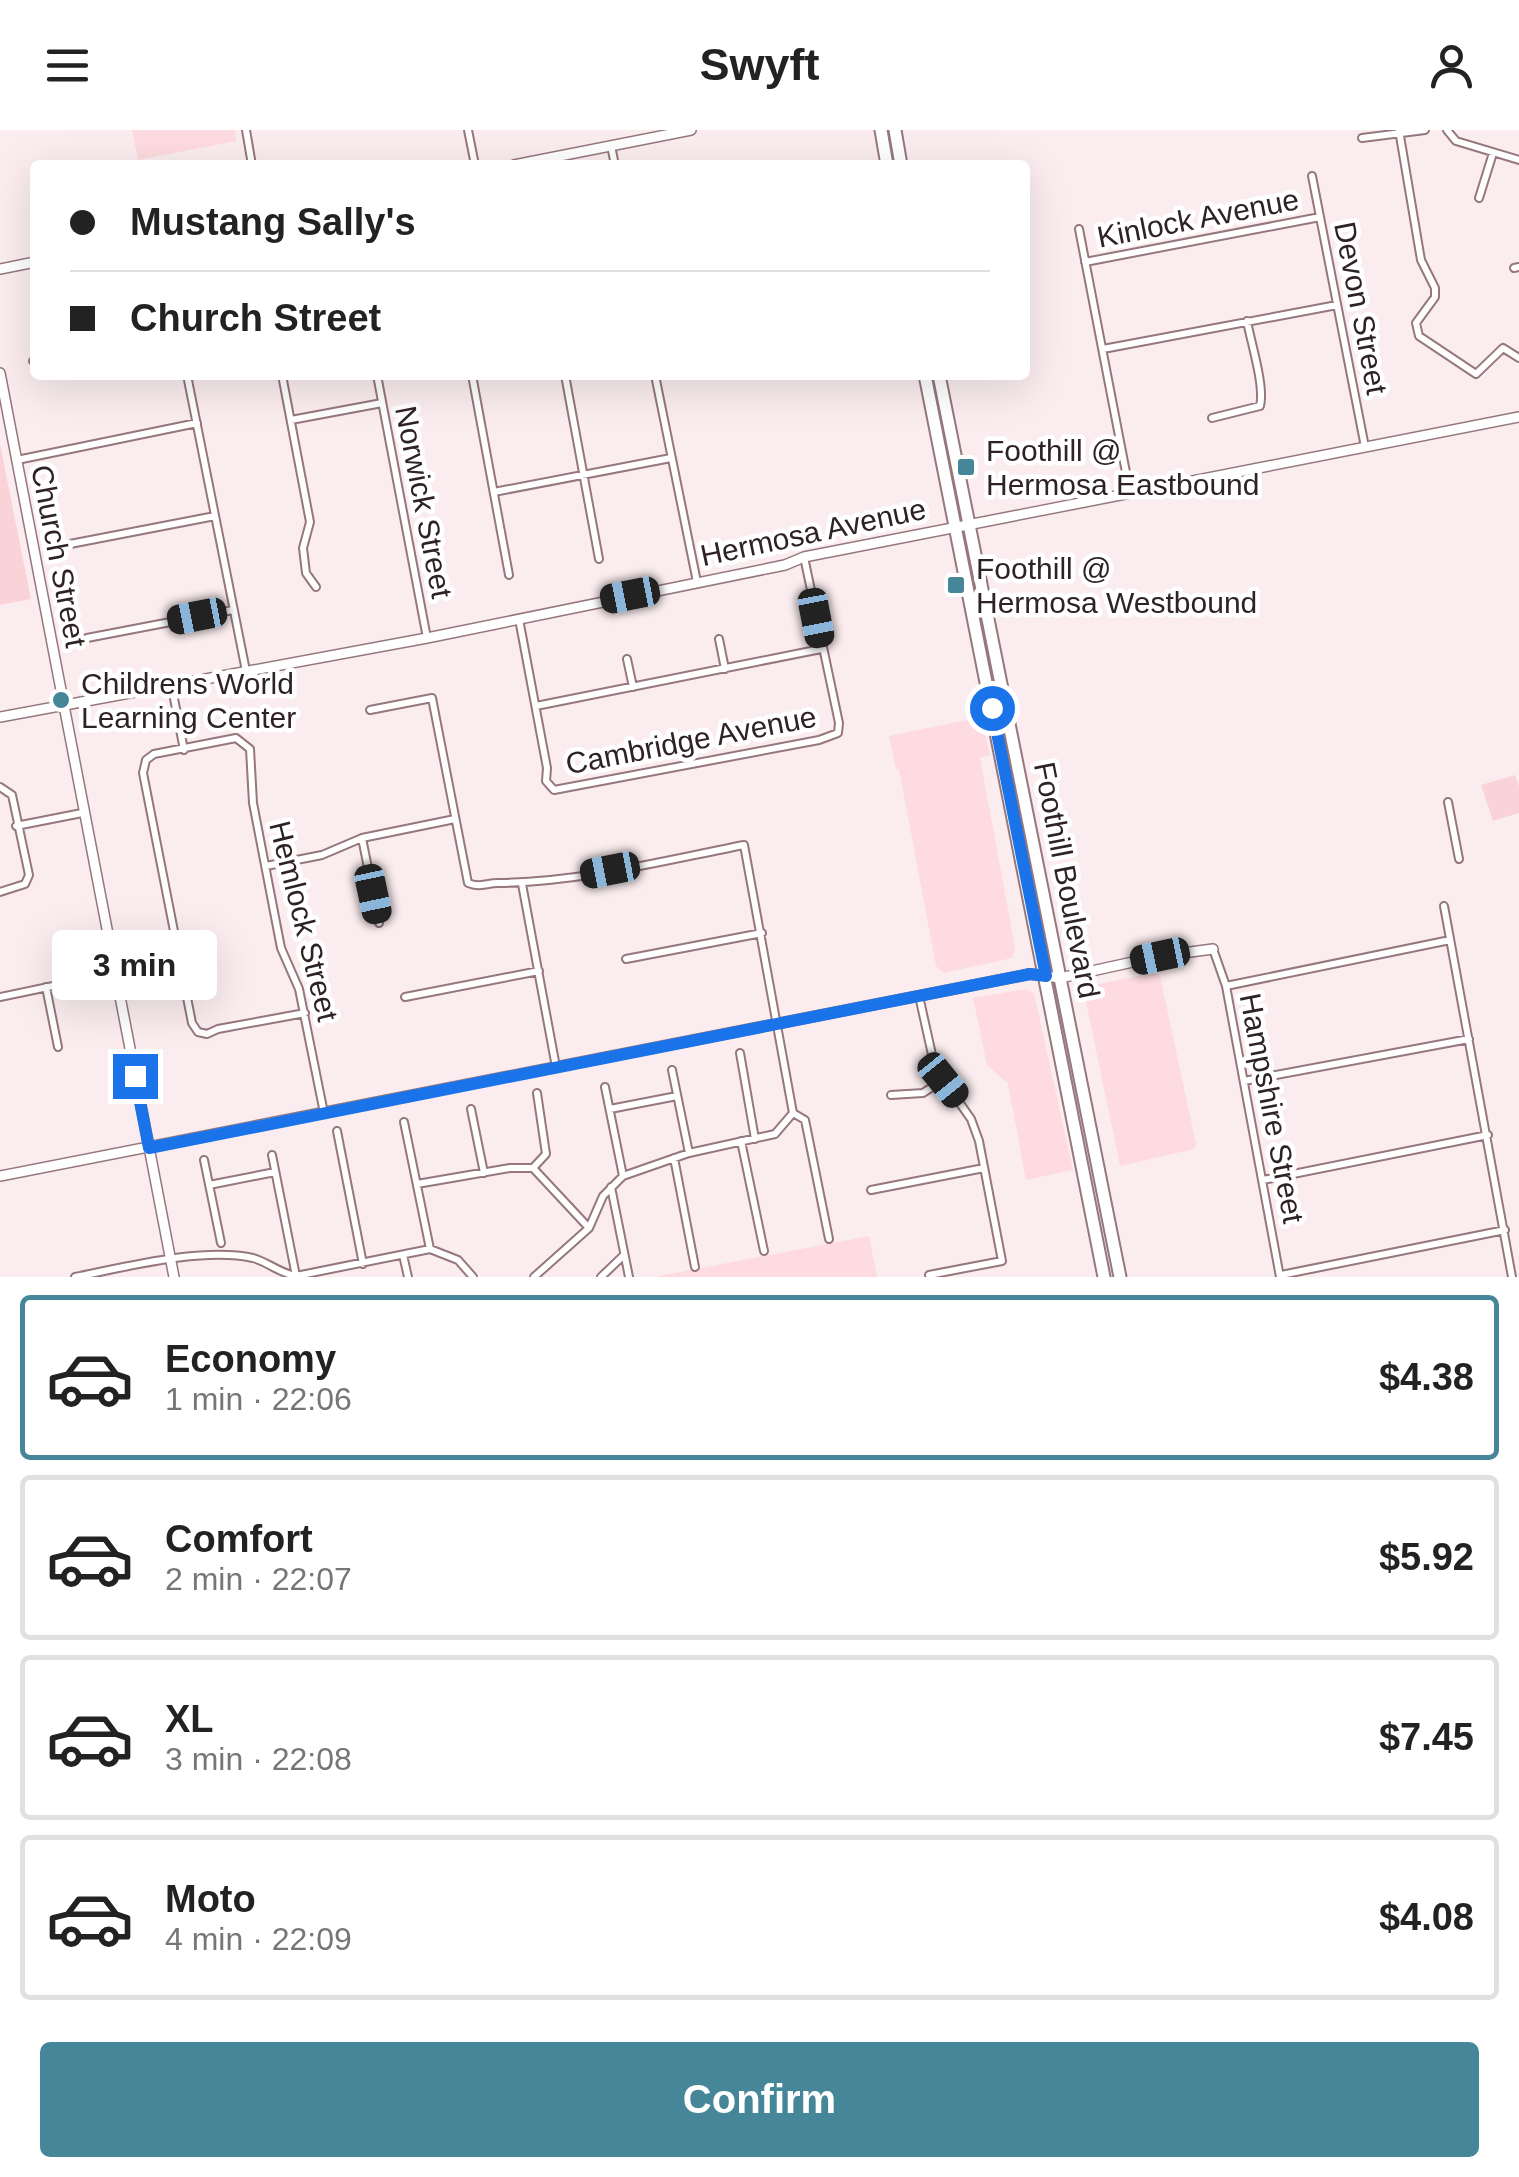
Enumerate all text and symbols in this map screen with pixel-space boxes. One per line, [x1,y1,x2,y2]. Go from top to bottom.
icon: menu [40,38,95,93]
icon: person [1424,38,1479,93]
text: Swyft [699,39,820,90]
street label: Kinlock Avenue [1094,182,1302,254]
text: Mustang Sally's [130,201,416,243]
street label: Devon Street [1328,219,1394,398]
text: Church Street [130,297,381,339]
street label: Norwick Street [389,403,459,602]
place label: Foothill @ Hermosa Eastbound [986,434,1260,501]
marker: Foothill @ Hermosa Eastbound [955,456,977,478]
street label: Church Street [25,462,93,651]
street label: Hermosa Avenue [697,492,929,572]
place label: Foothill @ Hermosa Westbound [976,552,1257,619]
marker: Foothill @ Hermosa Westbound [945,574,967,596]
car [598,575,662,615]
car [796,586,836,650]
car [165,596,229,636]
place label: Childrens World Learning Center [81,667,296,734]
route start [970,686,1015,731]
marker: Childrens World Learning Center [50,689,72,711]
street label: Cambridge Avenue [563,700,819,780]
street label: Foothill Boulevard [1028,759,1106,1001]
street label: Hemlock Street [263,818,345,1025]
car [578,850,642,890]
car [352,862,394,926]
callout: 3 min [52,931,218,1001]
car [1128,935,1192,977]
text: 3 min [93,947,176,983]
street label: Hampshire Street [1234,990,1311,1226]
car [912,1047,974,1113]
route end [113,1054,158,1099]
icon: car [45,1333,135,1423]
text: Economy [165,1338,336,1380]
text: $4.38 [1379,1356,1474,1398]
text: 1 min · 22:06 [165,1381,352,1417]
icon: car [45,1513,135,1603]
text: Comfort [165,1518,313,1560]
text: $5.92 [1379,1536,1474,1578]
text: 2 min · 22:07 [165,1561,352,1597]
icon: car [45,1693,135,1783]
text: XL [165,1698,214,1740]
text: $7.45 [1379,1716,1474,1758]
text: 3 min · 22:08 [165,1741,352,1777]
icon: car [45,1873,135,1963]
text: Moto [165,1878,256,1920]
text: $4.08 [1379,1896,1474,1938]
text: 4 min · 22:09 [165,1921,352,1957]
button: Confirm [40,2042,1479,2157]

